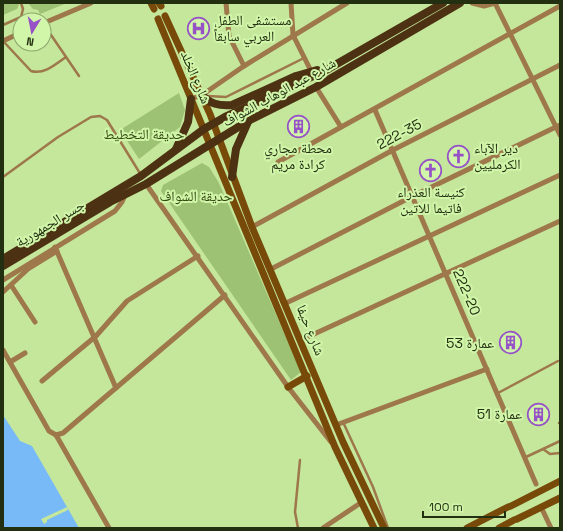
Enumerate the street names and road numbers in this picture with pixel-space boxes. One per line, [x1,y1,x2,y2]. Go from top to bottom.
street label: شارع الخلد [176,48,215,107]
street label: شارع عبد الوهاب الشواف [219,53,339,131]
street label: 222-35 [373,115,425,153]
street label: جسر الجمهورية [12,195,88,251]
street label: 222-20 [449,266,485,318]
street label: شارع حيفا [292,302,329,358]

